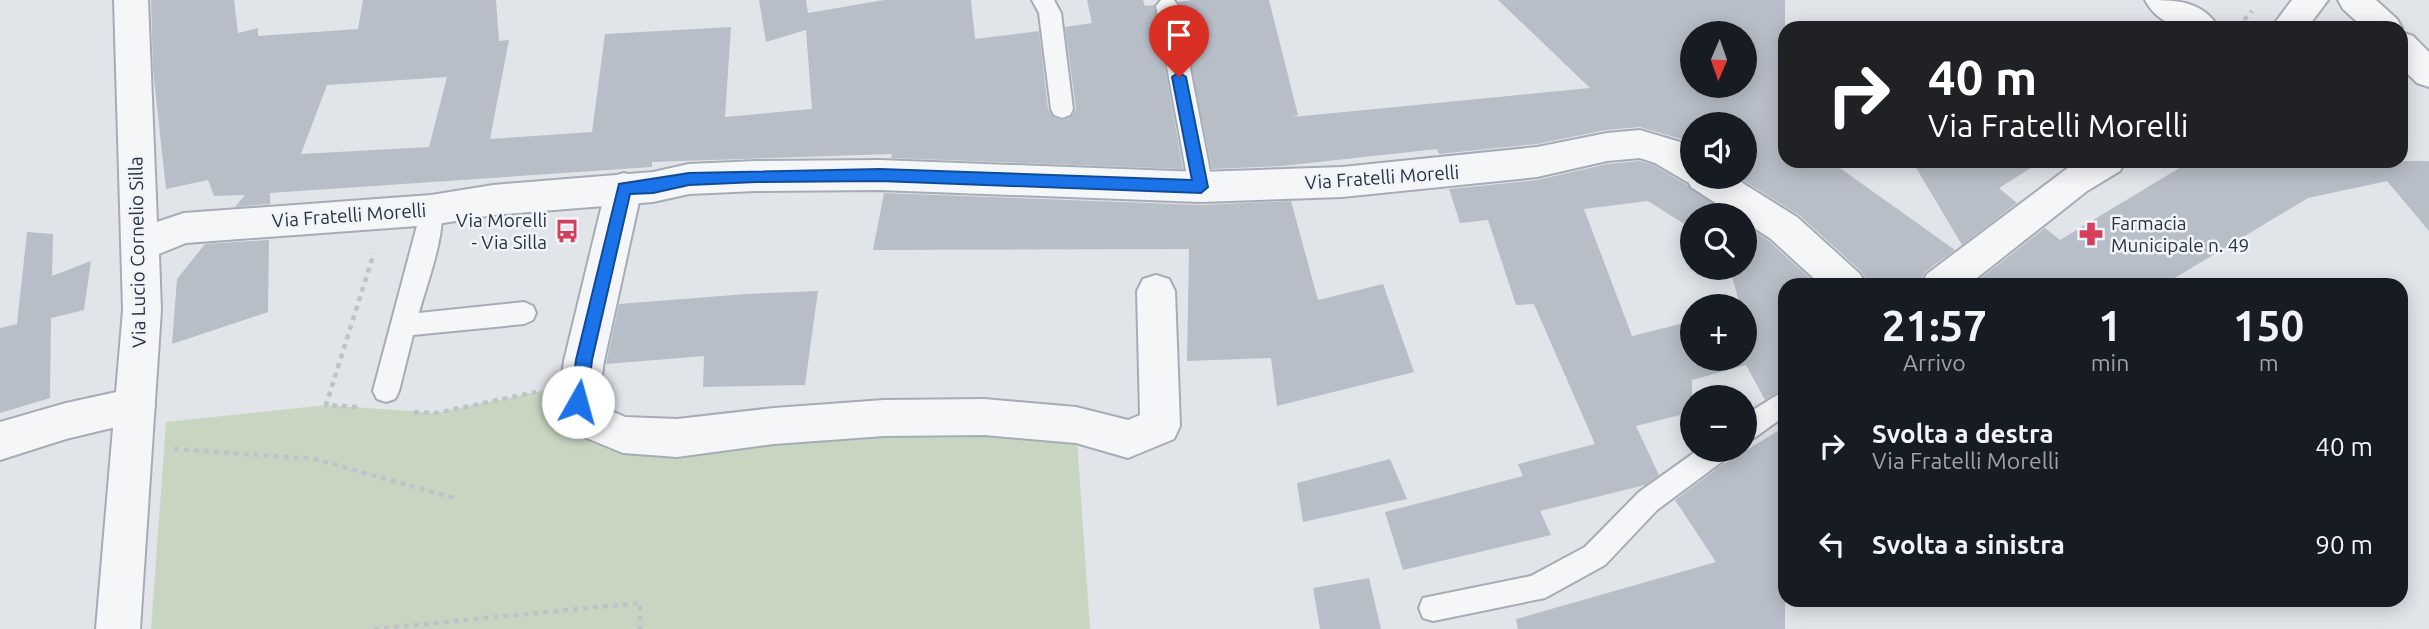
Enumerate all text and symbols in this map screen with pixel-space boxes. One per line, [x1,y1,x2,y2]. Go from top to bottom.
pin [1149,5,1209,77]
icon: arrive [1160,16,1198,54]
north arrow [1680,21,1757,98]
map controls [1680,21,1757,462]
icon: right [1813,49,1904,140]
text: 40 m [1928,49,2037,104]
text: Via Fratelli Morelli [1928,107,2189,143]
button: sound [1680,112,1757,189]
street label: Via Lucio Cornelio Silla [124,156,150,348]
street label: Via Fratelli Morelli [1304,161,1460,193]
street label: Via Fratelli Morelli [271,199,427,231]
button: search [1680,203,1757,280]
place label: Via Morelli - Via Silla [456,209,547,253]
place label: Farmacia Municipale n. 49 [2111,212,2249,256]
bus stop icon: Via Morelli - Via Silla [553,217,581,245]
pharmacy icon: Farmacia Municipale n. 49 [2077,220,2105,248]
button: + [1680,294,1757,371]
text: 21:57 [1882,302,1987,349]
text: 1 [2098,302,2122,349]
text: 150 [2233,302,2304,349]
text: Arrivo [1903,350,1966,375]
text: min [2091,350,2129,375]
text: m [2259,350,2279,375]
position arrow [541,365,615,439]
button: − [1680,385,1757,462]
text: Svolta a destra [1872,419,2054,448]
icon: right [1813,427,1851,465]
text: 40 m [2315,432,2373,461]
text: Via Fratelli Morelli [1872,448,2059,473]
icon: left [1813,525,1851,563]
text: Svolta a sinistra [1872,530,2065,559]
text: 90 m [2315,530,2373,559]

